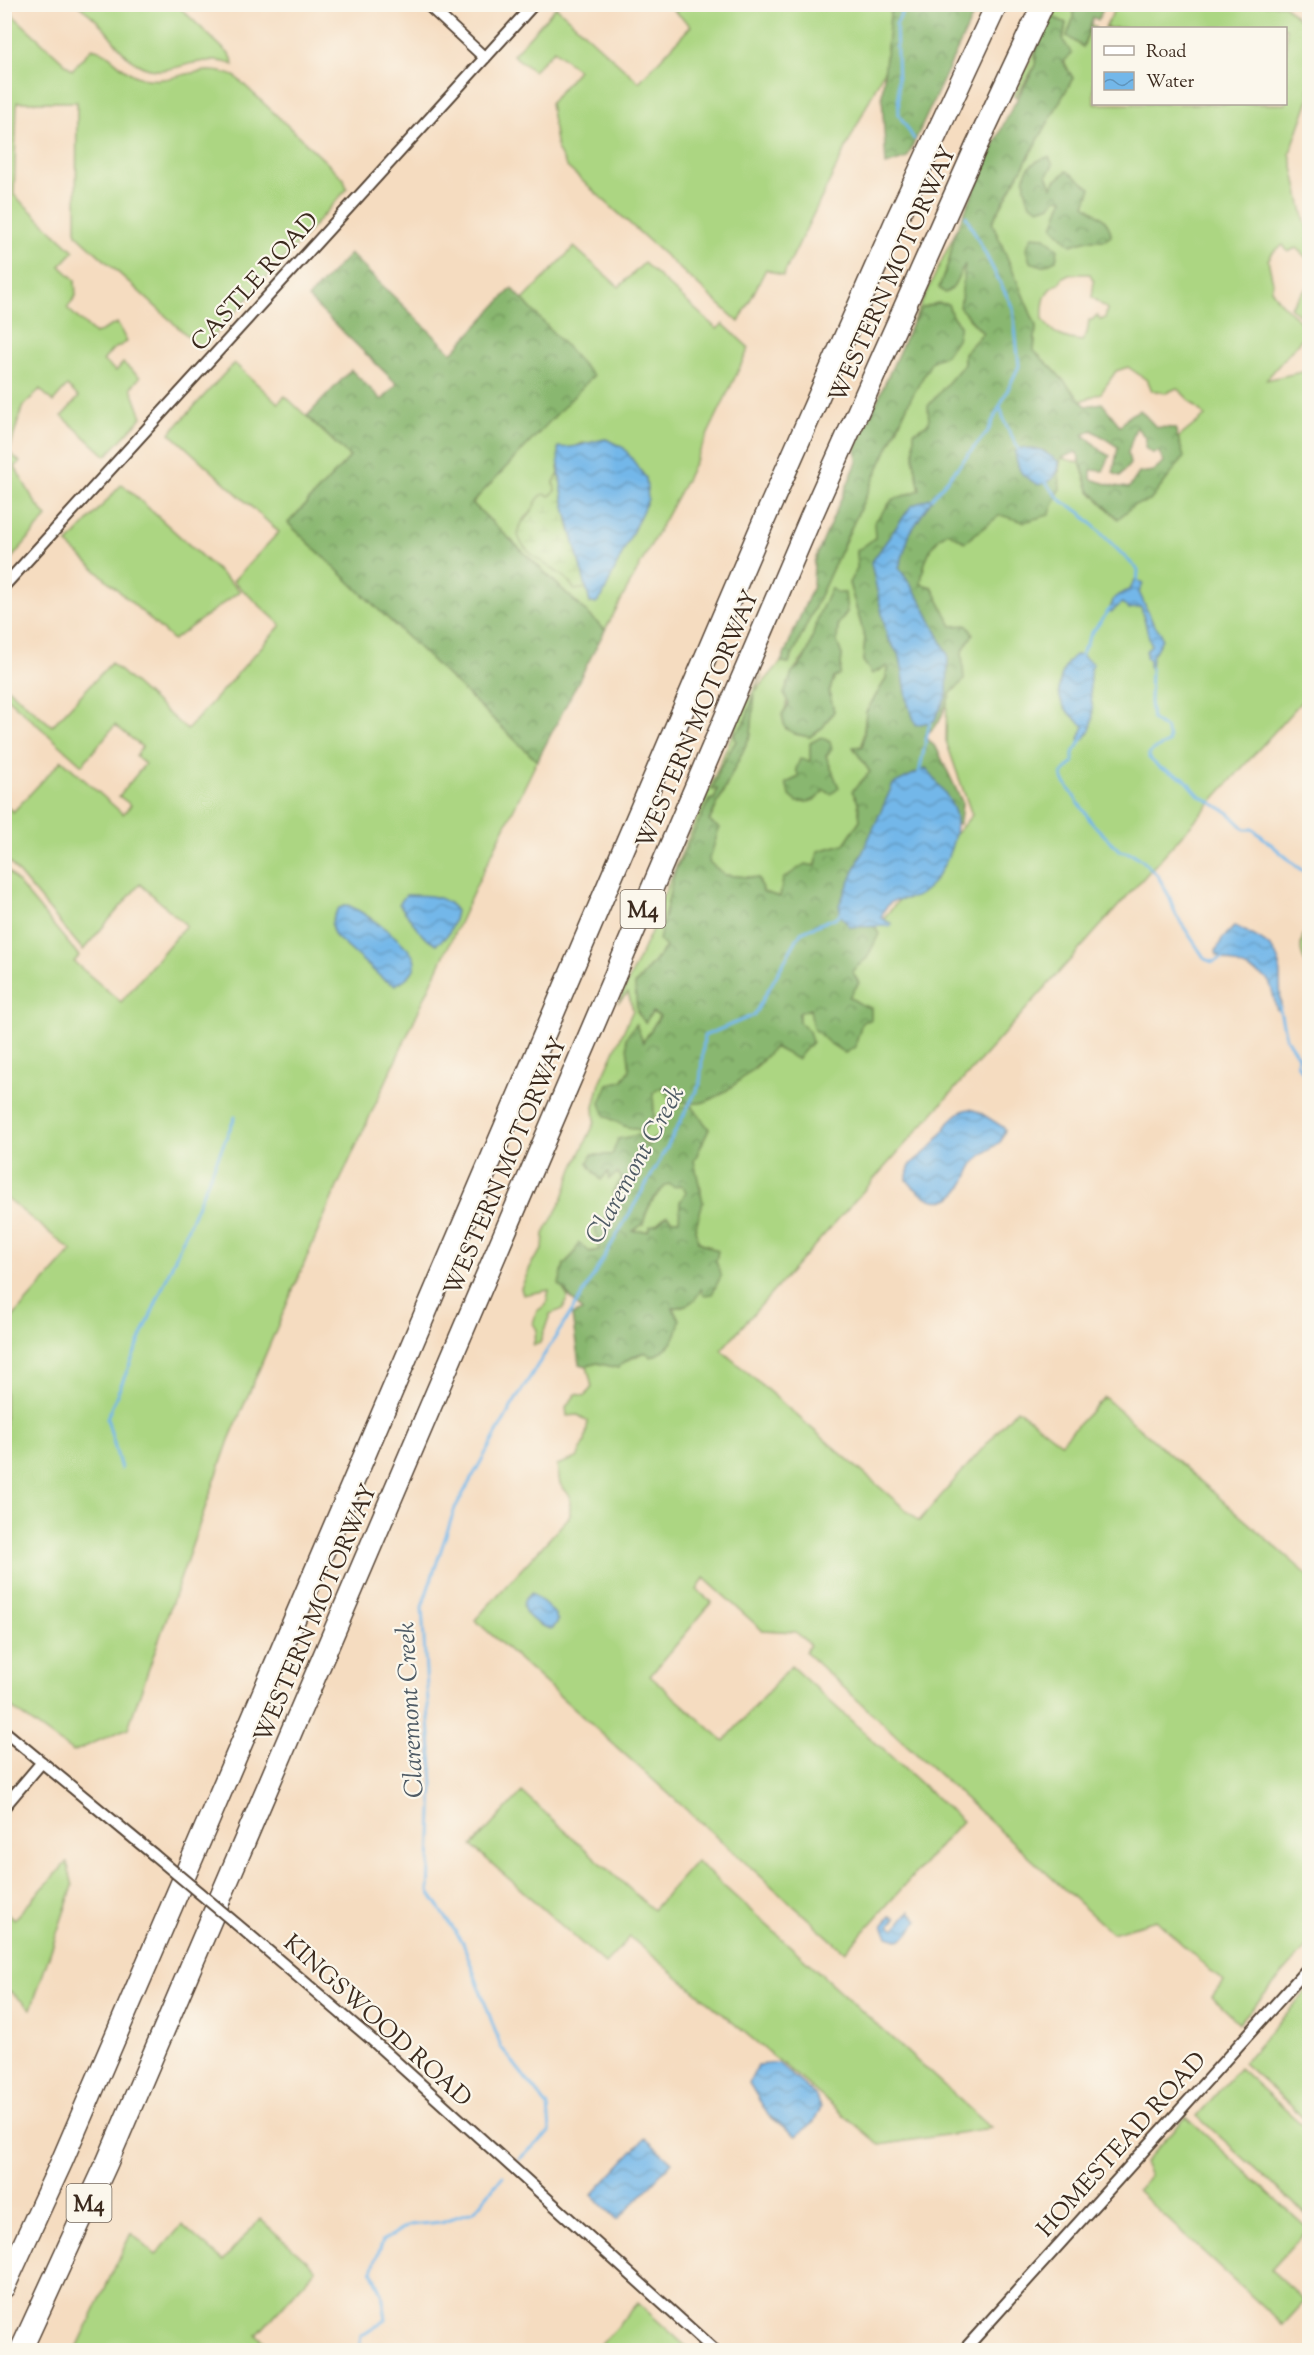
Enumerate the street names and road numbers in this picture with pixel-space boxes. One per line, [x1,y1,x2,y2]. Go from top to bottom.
street label: WESTERN MOTORWAY [822,141,966,409]
street label: CASTLE ROAD [184,205,327,359]
street label: WESTERN MOTORWAY [629,585,769,855]
road number: M4 [620,890,666,928]
street label: WESTERN MOTORWAY [437,1032,577,1302]
street label: WESTERN MOTORWAY [247,1479,387,1749]
street label: KINGSWOOD ROAD [275,1927,479,2116]
street label: HOMESTEAD ROAD [1030,2045,1215,2246]
road number: M4 [66,2184,112,2222]

